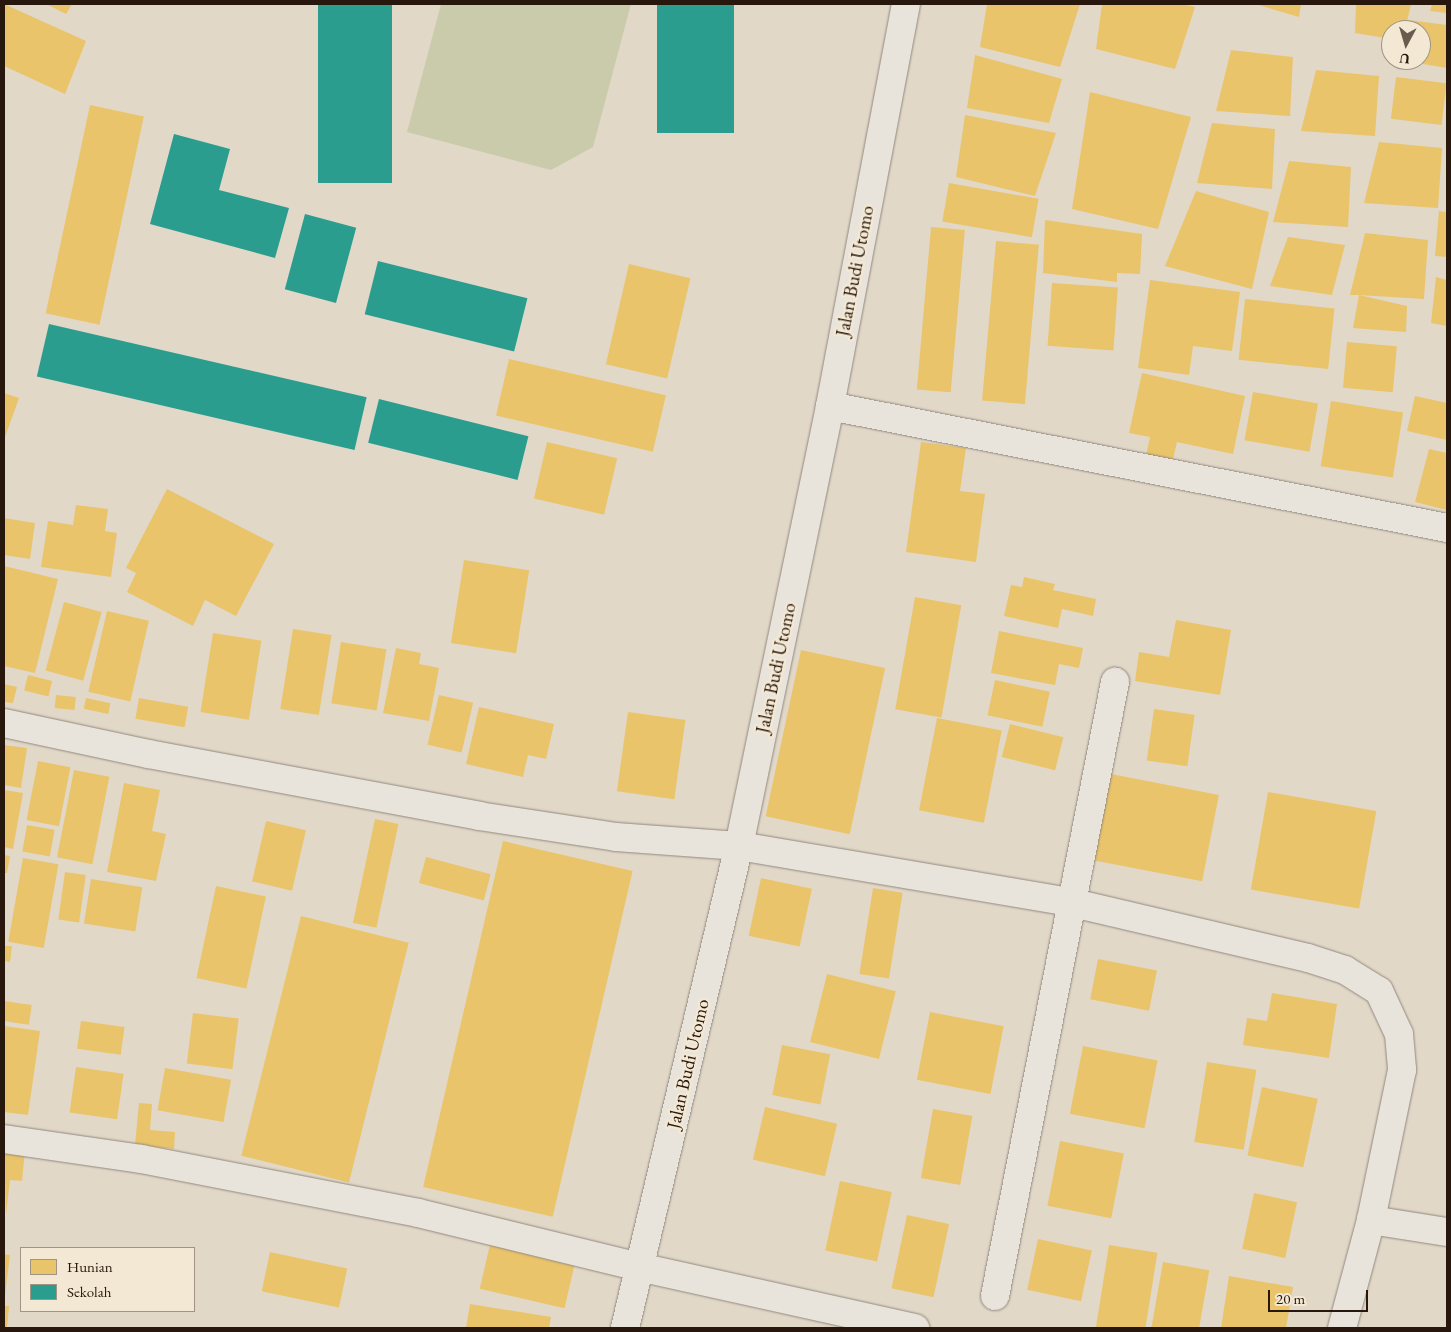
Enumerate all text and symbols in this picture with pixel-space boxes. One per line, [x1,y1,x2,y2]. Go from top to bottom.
north arrow [1381,20,1431,70]
text: U [1398,49,1411,68]
street label: Jalan Budi Utomo [831,204,879,338]
street label: Jalan Budi Utomo [751,601,801,735]
street label: Jalan Budi Utomo [662,997,714,1131]
legend [20,1247,195,1312]
text: Hunian [67,1257,113,1276]
scale bar [1271,1280,1371,1312]
text: Sekolah [67,1282,111,1301]
text: 20 m [1276,1289,1305,1308]

